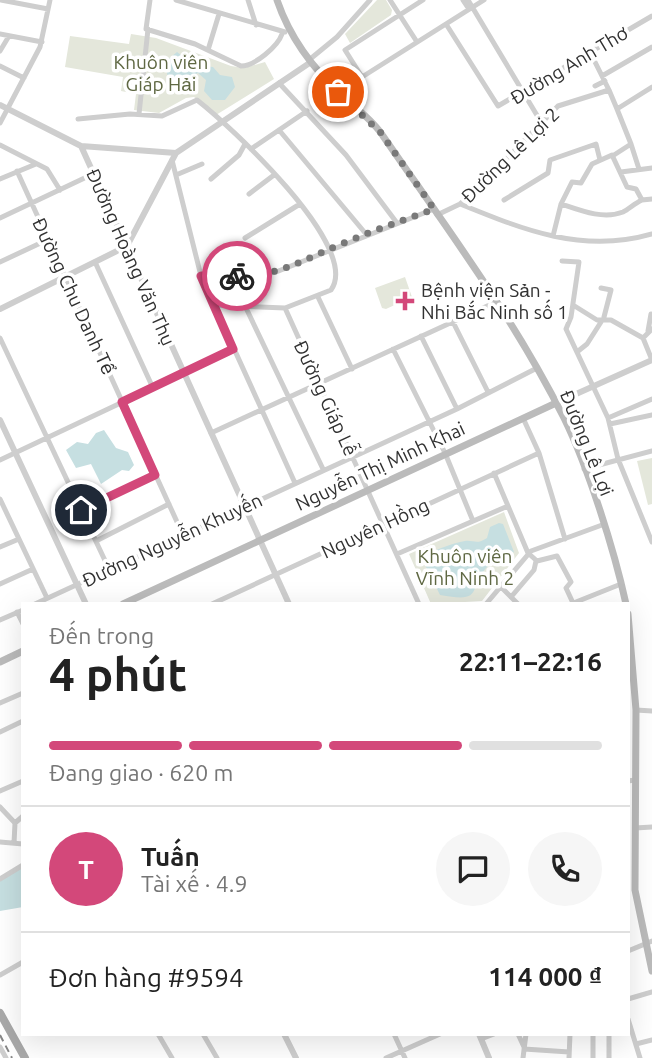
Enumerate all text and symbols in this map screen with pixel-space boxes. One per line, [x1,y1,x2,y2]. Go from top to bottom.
street label: Đường Anh Thơ [506,21,632,109]
park label: Khuôn viên Giáp Hải [114,51,208,95]
pin [308,62,368,122]
icon: bag [319,73,357,111]
street label: Đường Lê Lợi 2 [457,103,563,207]
street label: Đường Hoàng Văn Thụ [82,165,180,349]
street label: Đường Chu Danh Tể [28,214,120,378]
courier [202,241,272,311]
icon: bike [218,257,256,295]
place label: Bệnh viện Sản - Nhi Bắc Ninh số 1 [421,279,568,323]
marker: Bệnh viện Sản - Nhi Bắc Ninh số 1 [395,291,415,311]
street label: Đường Giáp Lễ [290,336,364,459]
street label: Đường Lê Lợi [556,387,618,499]
street label: Nguyễn Thị Minh Khai [291,416,468,515]
pin [51,480,111,540]
street label: Đường Nguyễn Khuyến [78,487,265,591]
icon: home [62,491,100,529]
street label: Nguyên Hồng [317,492,432,563]
park label: Khuôn viên Vĩnh Ninh 2 [416,545,514,589]
text: Đến trong [49,623,154,648]
text: 22:11–22:16 [459,647,602,676]
text: 4 phút [49,648,187,700]
text: Đang giao · 620 m [49,760,233,785]
button: chat [436,832,510,906]
button: phone [528,832,602,906]
text: Tuấn [141,842,200,871]
text: T [78,855,94,884]
text: Tài xế · 4.9 [141,871,247,896]
text: 114 000 ₫ [488,962,602,991]
text: Đơn hàng #9594 [49,963,244,992]

